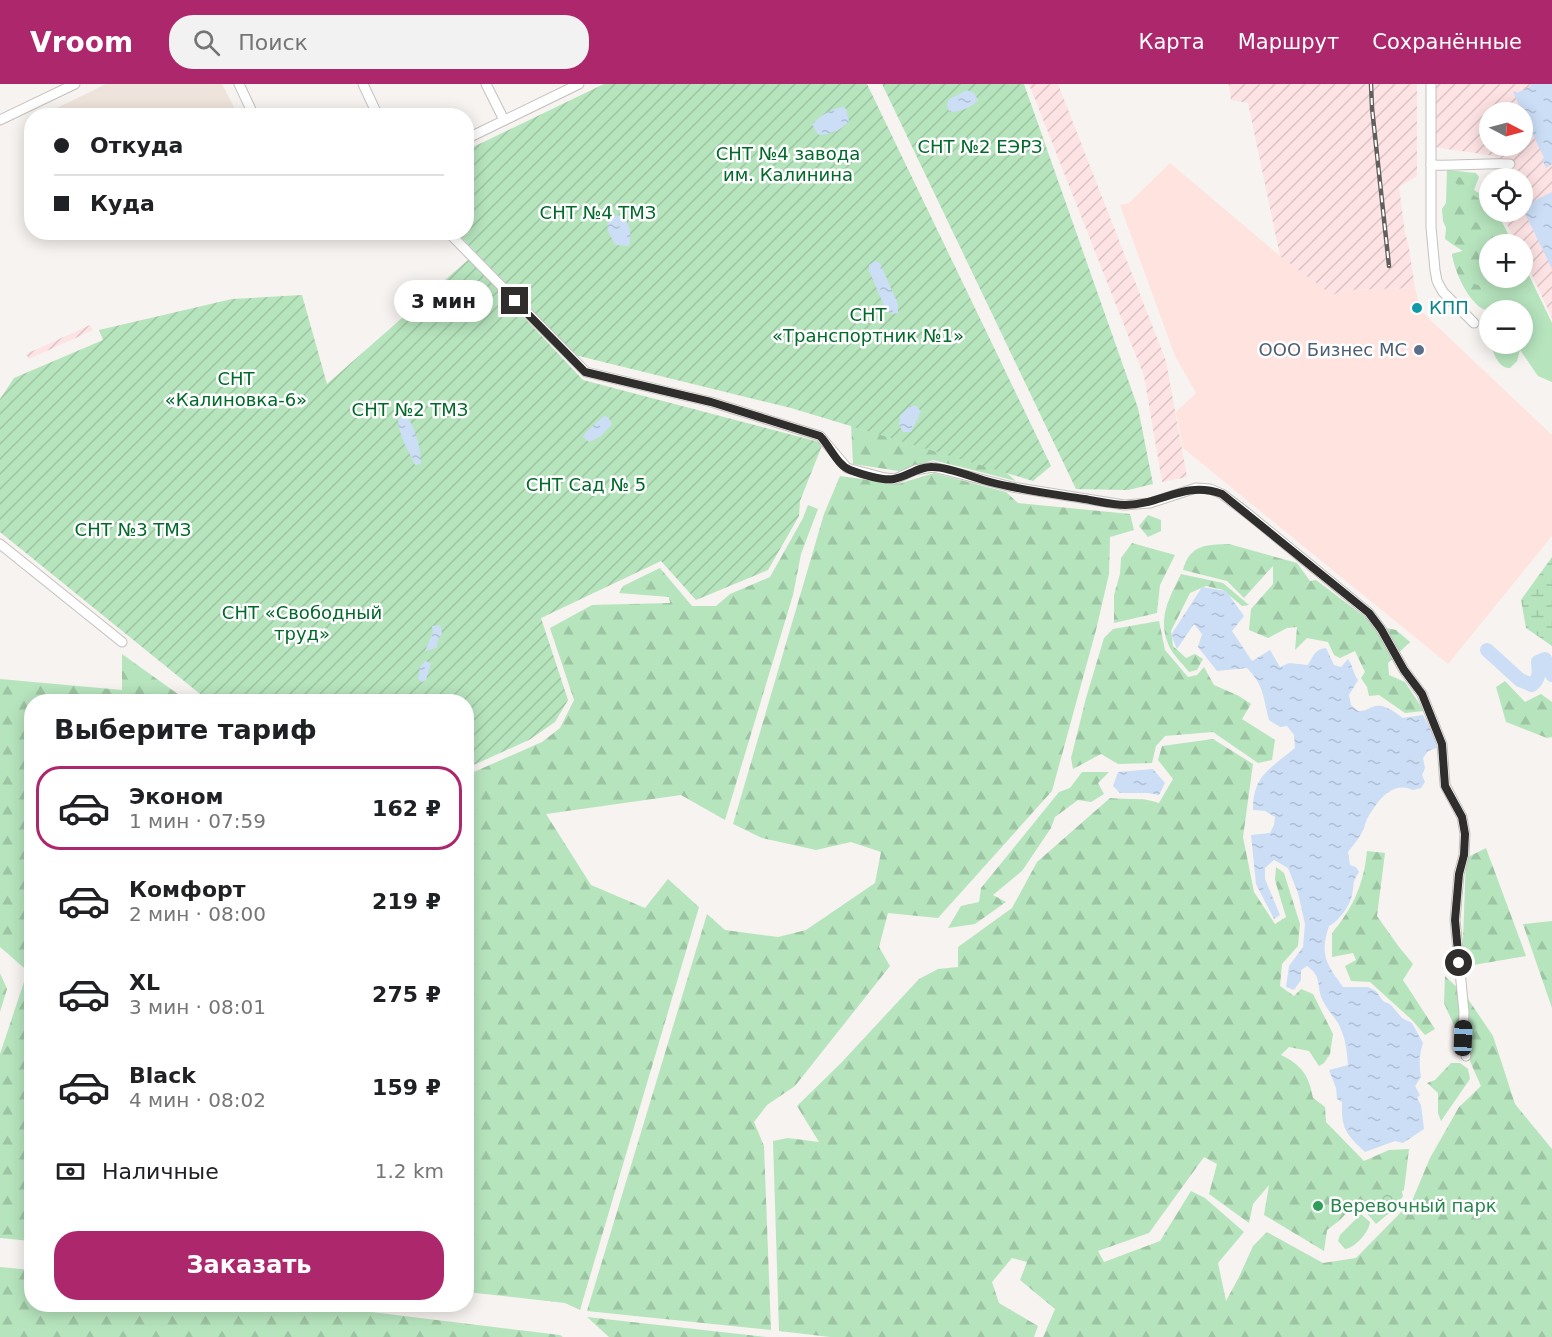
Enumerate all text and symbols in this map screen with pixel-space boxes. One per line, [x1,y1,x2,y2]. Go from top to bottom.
search box [169,15,589,69]
text: Vroom [30,26,133,59]
icon: search [190,26,223,59]
text: Поиск [238,30,308,55]
text: Карта [1139,30,1205,54]
text: Маршрут [1238,30,1339,54]
text: Сохранённые [1372,30,1522,54]
north arrow [1479,102,1533,156]
map controls [1479,102,1533,354]
text: Откуда [90,133,183,158]
park label: СНТ №2 ЕЭРЗ [917,136,1043,157]
park label: СНТ №4 завода им. Калинина [716,143,860,185]
button: locate [1479,168,1533,222]
text: Куда [90,191,155,216]
park label: СНТ №4 ТМЗ [540,202,656,223]
button: + [1479,234,1533,288]
callout: 3 мин [395,280,494,322]
route end [501,287,528,314]
text: 3 мин [411,289,476,313]
place label: КПП [1429,297,1469,318]
button: − [1479,300,1533,354]
marker: КПП [1410,301,1424,315]
park label: СНТ «Транспортник №1» [772,304,964,346]
place label: ООО Бизнес МС [1259,339,1407,360]
marker: ООО Бизнес МС [1412,343,1426,357]
park label: СНТ «Калиновка-6» [165,368,307,410]
park label: СНТ №2 ТМЗ [352,399,468,420]
park label: СНТ Сад № 5 [526,474,646,495]
park label: СНТ №3 ТМЗ [75,519,191,540]
park label: СНТ «Свободный труд» [222,602,382,644]
text: Выберите тариф [54,714,317,745]
icon: car [57,781,111,835]
text: Эконом [129,784,224,809]
text: 162 ₽ [372,796,441,821]
text: 1 мин · 07:59 [129,809,266,833]
icon: car [57,874,111,928]
text: Комфорт [129,877,246,902]
text: 219 ₽ [372,889,441,914]
text: 2 мин · 08:00 [129,902,266,926]
route start [1445,949,1472,976]
icon: car [57,967,111,1021]
text: XL [129,970,160,995]
text: 275 ₽ [372,982,441,1007]
text: 3 мин · 08:01 [129,995,266,1019]
car [1453,1020,1473,1056]
icon: car [57,1060,111,1114]
text: Black [129,1063,196,1088]
text: 159 ₽ [372,1075,441,1100]
text: 4 мин · 08:02 [129,1088,266,1112]
icon: cash [54,1155,87,1188]
text: Наличные [102,1159,219,1184]
text: 1.2 km [375,1159,444,1183]
place label: Веревочный парк [1330,1195,1497,1216]
marker: Веревочный парк [1311,1199,1325,1213]
button: Заказать [54,1231,444,1300]

